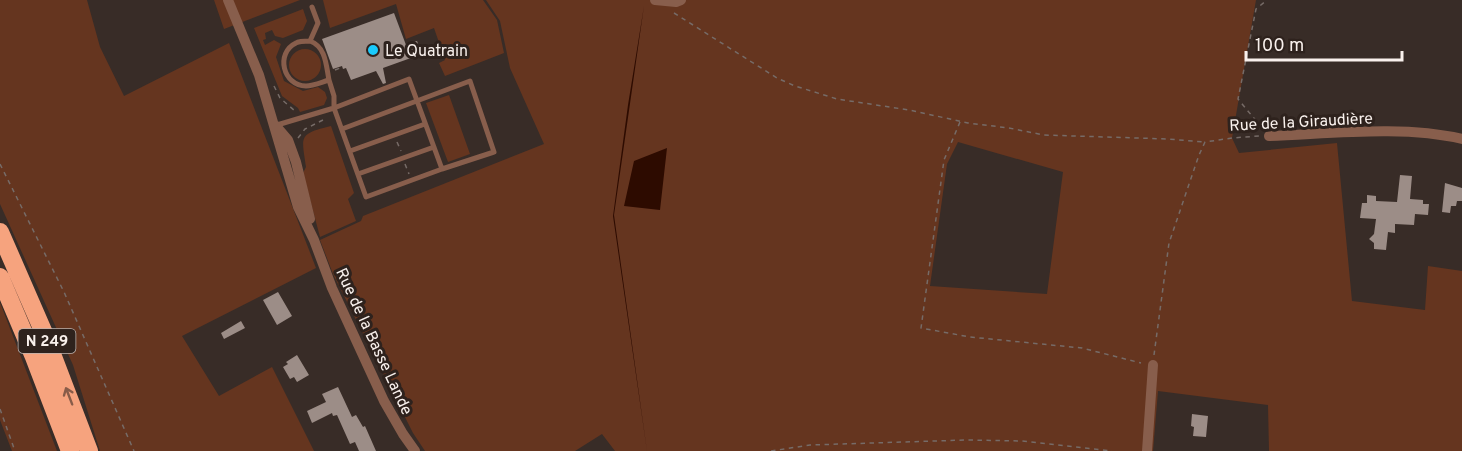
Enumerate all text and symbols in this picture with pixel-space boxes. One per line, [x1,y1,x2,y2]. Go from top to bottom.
scale bar [1246,24,1402,62]
text: 100 m [1255,35,1304,58]
place label: Le Quatrain [385,42,468,62]
marker: Le Quatrain [366,43,380,57]
street label: Rue de la Giraudière [1229,109,1373,137]
street label: Rue de la Basse Lande [330,265,416,419]
road number: N 249 [18,329,76,353]
one-way arrow [63,387,74,406]

